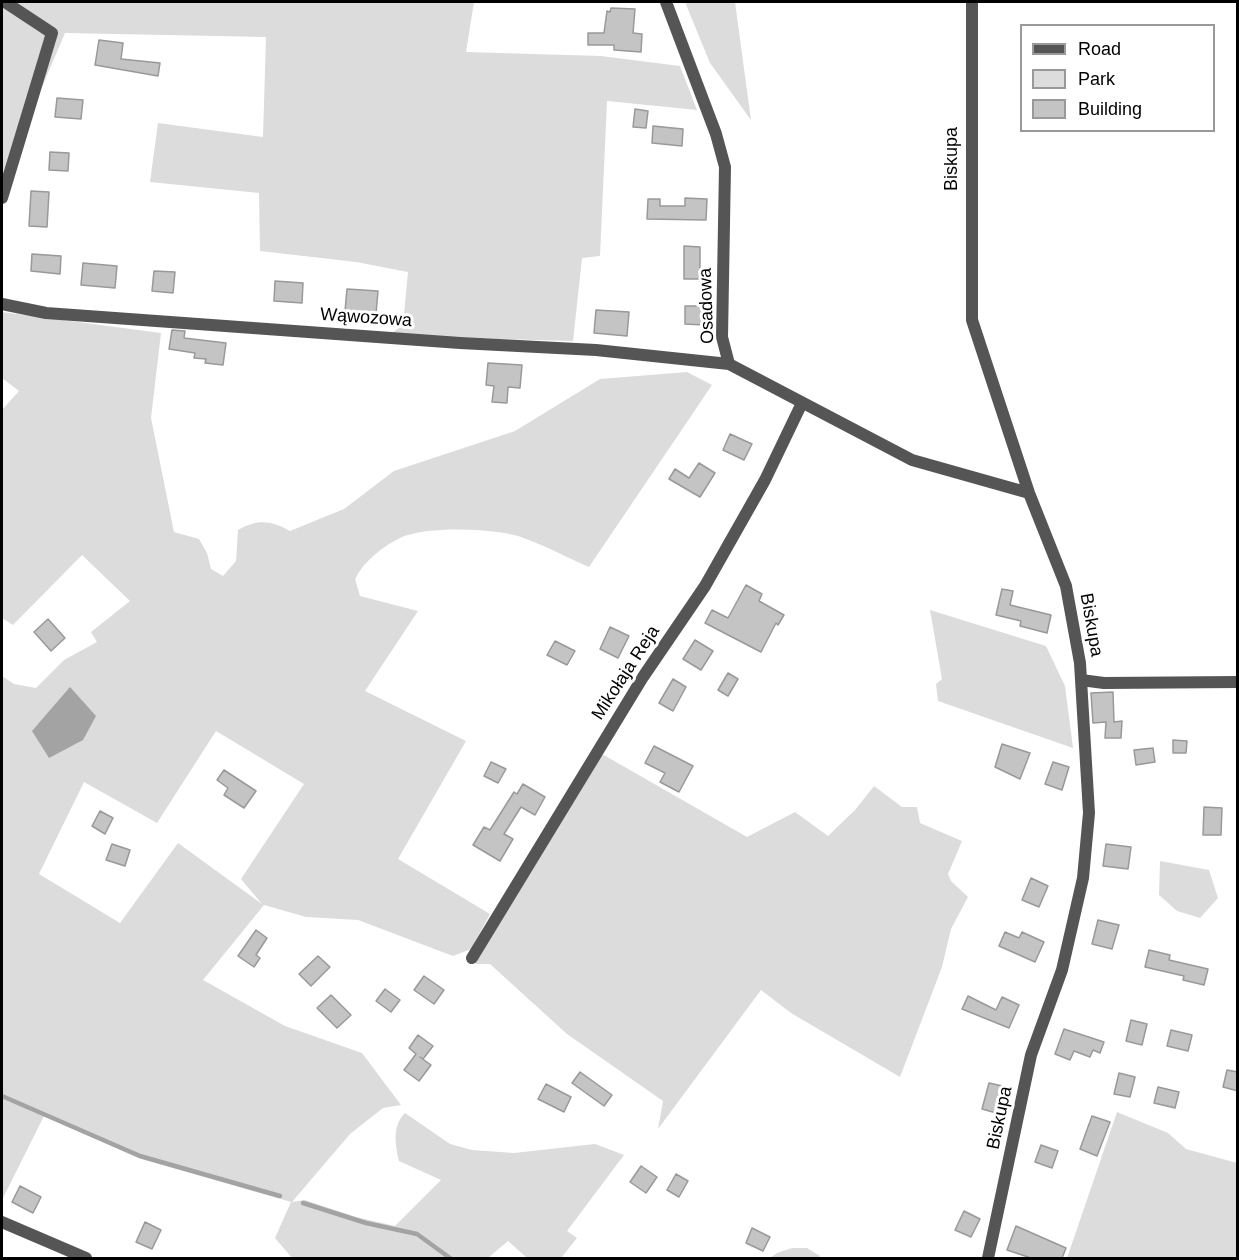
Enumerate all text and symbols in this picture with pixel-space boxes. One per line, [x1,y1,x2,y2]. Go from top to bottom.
legend [1020,24,1215,132]
text: Road [1078,39,1121,59]
text: Park [1078,69,1115,89]
text: Building [1078,99,1142,119]
street label: Biskupa [941,127,963,191]
street label: Osadowa [695,268,719,344]
street label: Wąwozowa [319,304,413,332]
street label: Biskupa [1075,592,1107,658]
street label: Mikołaja Reja [588,622,664,724]
street label: Biskupa [983,1084,1017,1152]

